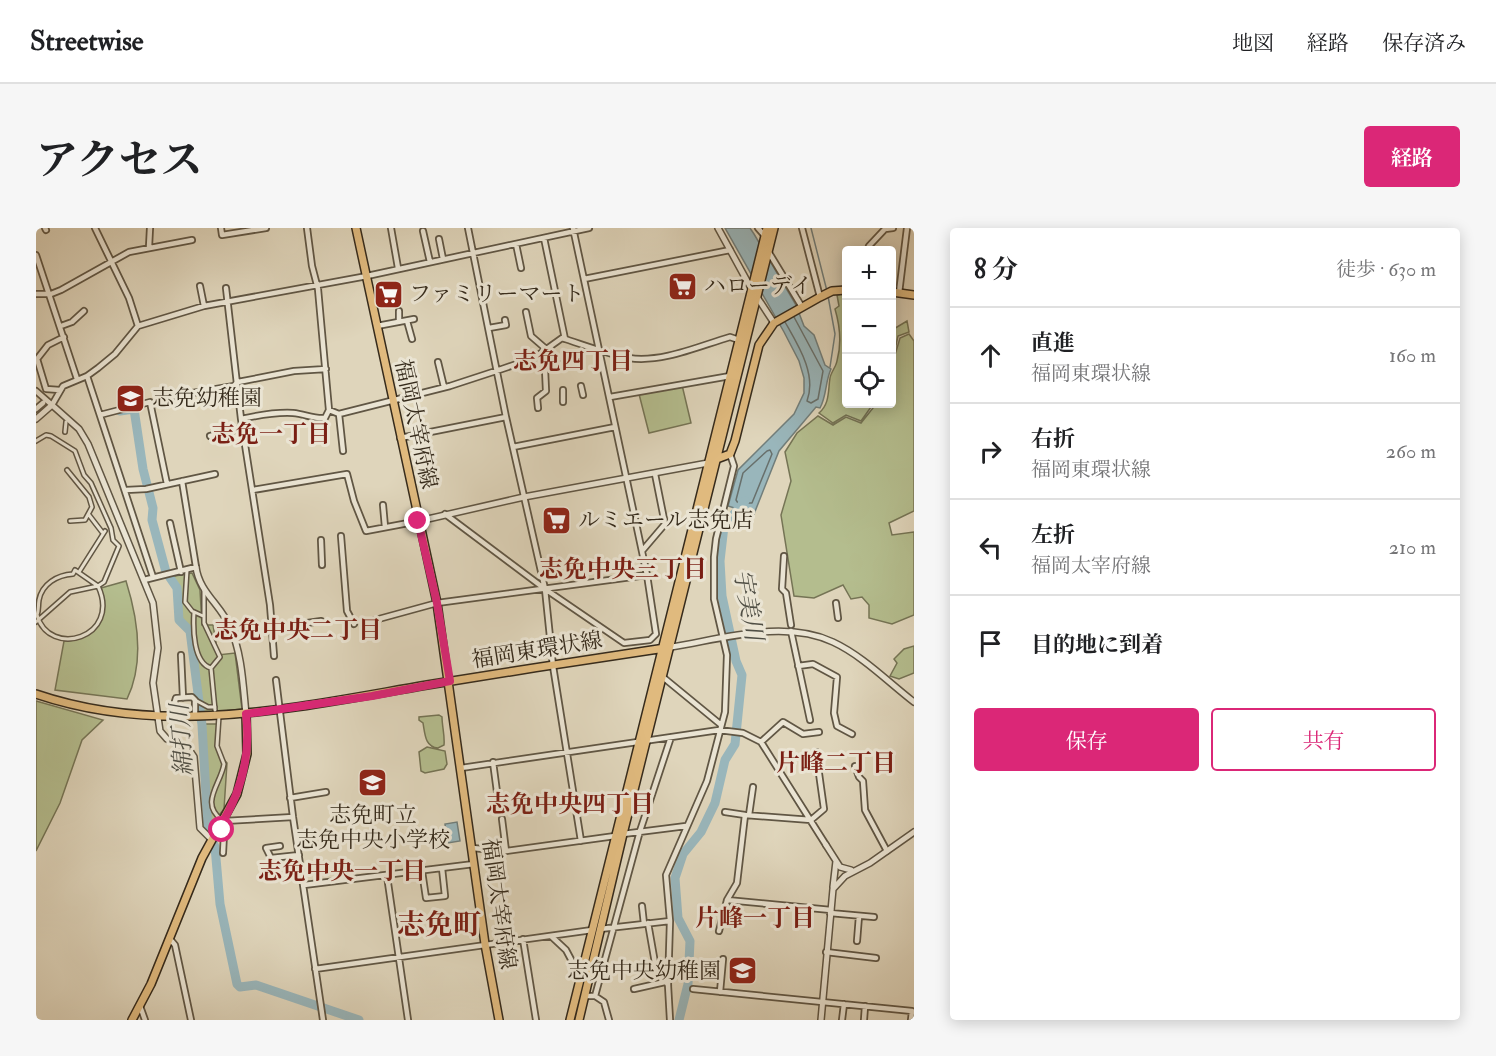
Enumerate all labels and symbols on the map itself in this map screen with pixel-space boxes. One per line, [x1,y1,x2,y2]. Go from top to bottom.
supermarket icon: ハローデイ [667,270,699,302]
place label: ハローデイ [704,272,812,300]
supermarket icon: ファミリーマート [372,278,404,310]
place label: ファミリーマート [409,280,585,308]
district label: 志免四丁目 [513,346,633,377]
street label: 福岡太宰府線 [389,357,443,491]
school or university icon: 志免幼稚園 [115,382,147,414]
place label: 志免幼稚園 [152,384,262,412]
district label: 志免一丁目 [211,419,331,450]
supermarket icon: ルミエール志免店 [541,504,573,536]
place label: ルミエール志免店 [578,506,754,534]
route end [404,507,430,533]
district label: 志免中央三丁目 [539,554,707,585]
water label: 宇美川 [726,567,770,646]
district label: 志免中央二丁目 [214,615,382,646]
street label: 福岡東環状線 [470,626,604,674]
water label: 綿打川 [164,700,200,777]
district label: 片峰二丁目 [776,748,896,779]
school or university icon: 志免町立 志免中央小学校 [357,767,389,799]
district label: 志免中央四丁目 [486,789,654,820]
place label: 志免町立 志免中央小学校 [296,801,450,854]
route start [208,816,234,842]
street label: 福岡太宰府線 [476,837,522,971]
district label: 志免中央一丁目 [258,856,426,887]
district label: 片峰一丁目 [695,903,815,934]
district label: 志免町 [397,908,481,943]
school or university icon: 志免中央幼稚園 [726,955,758,987]
place label: 志免中央幼稚園 [567,957,721,985]

